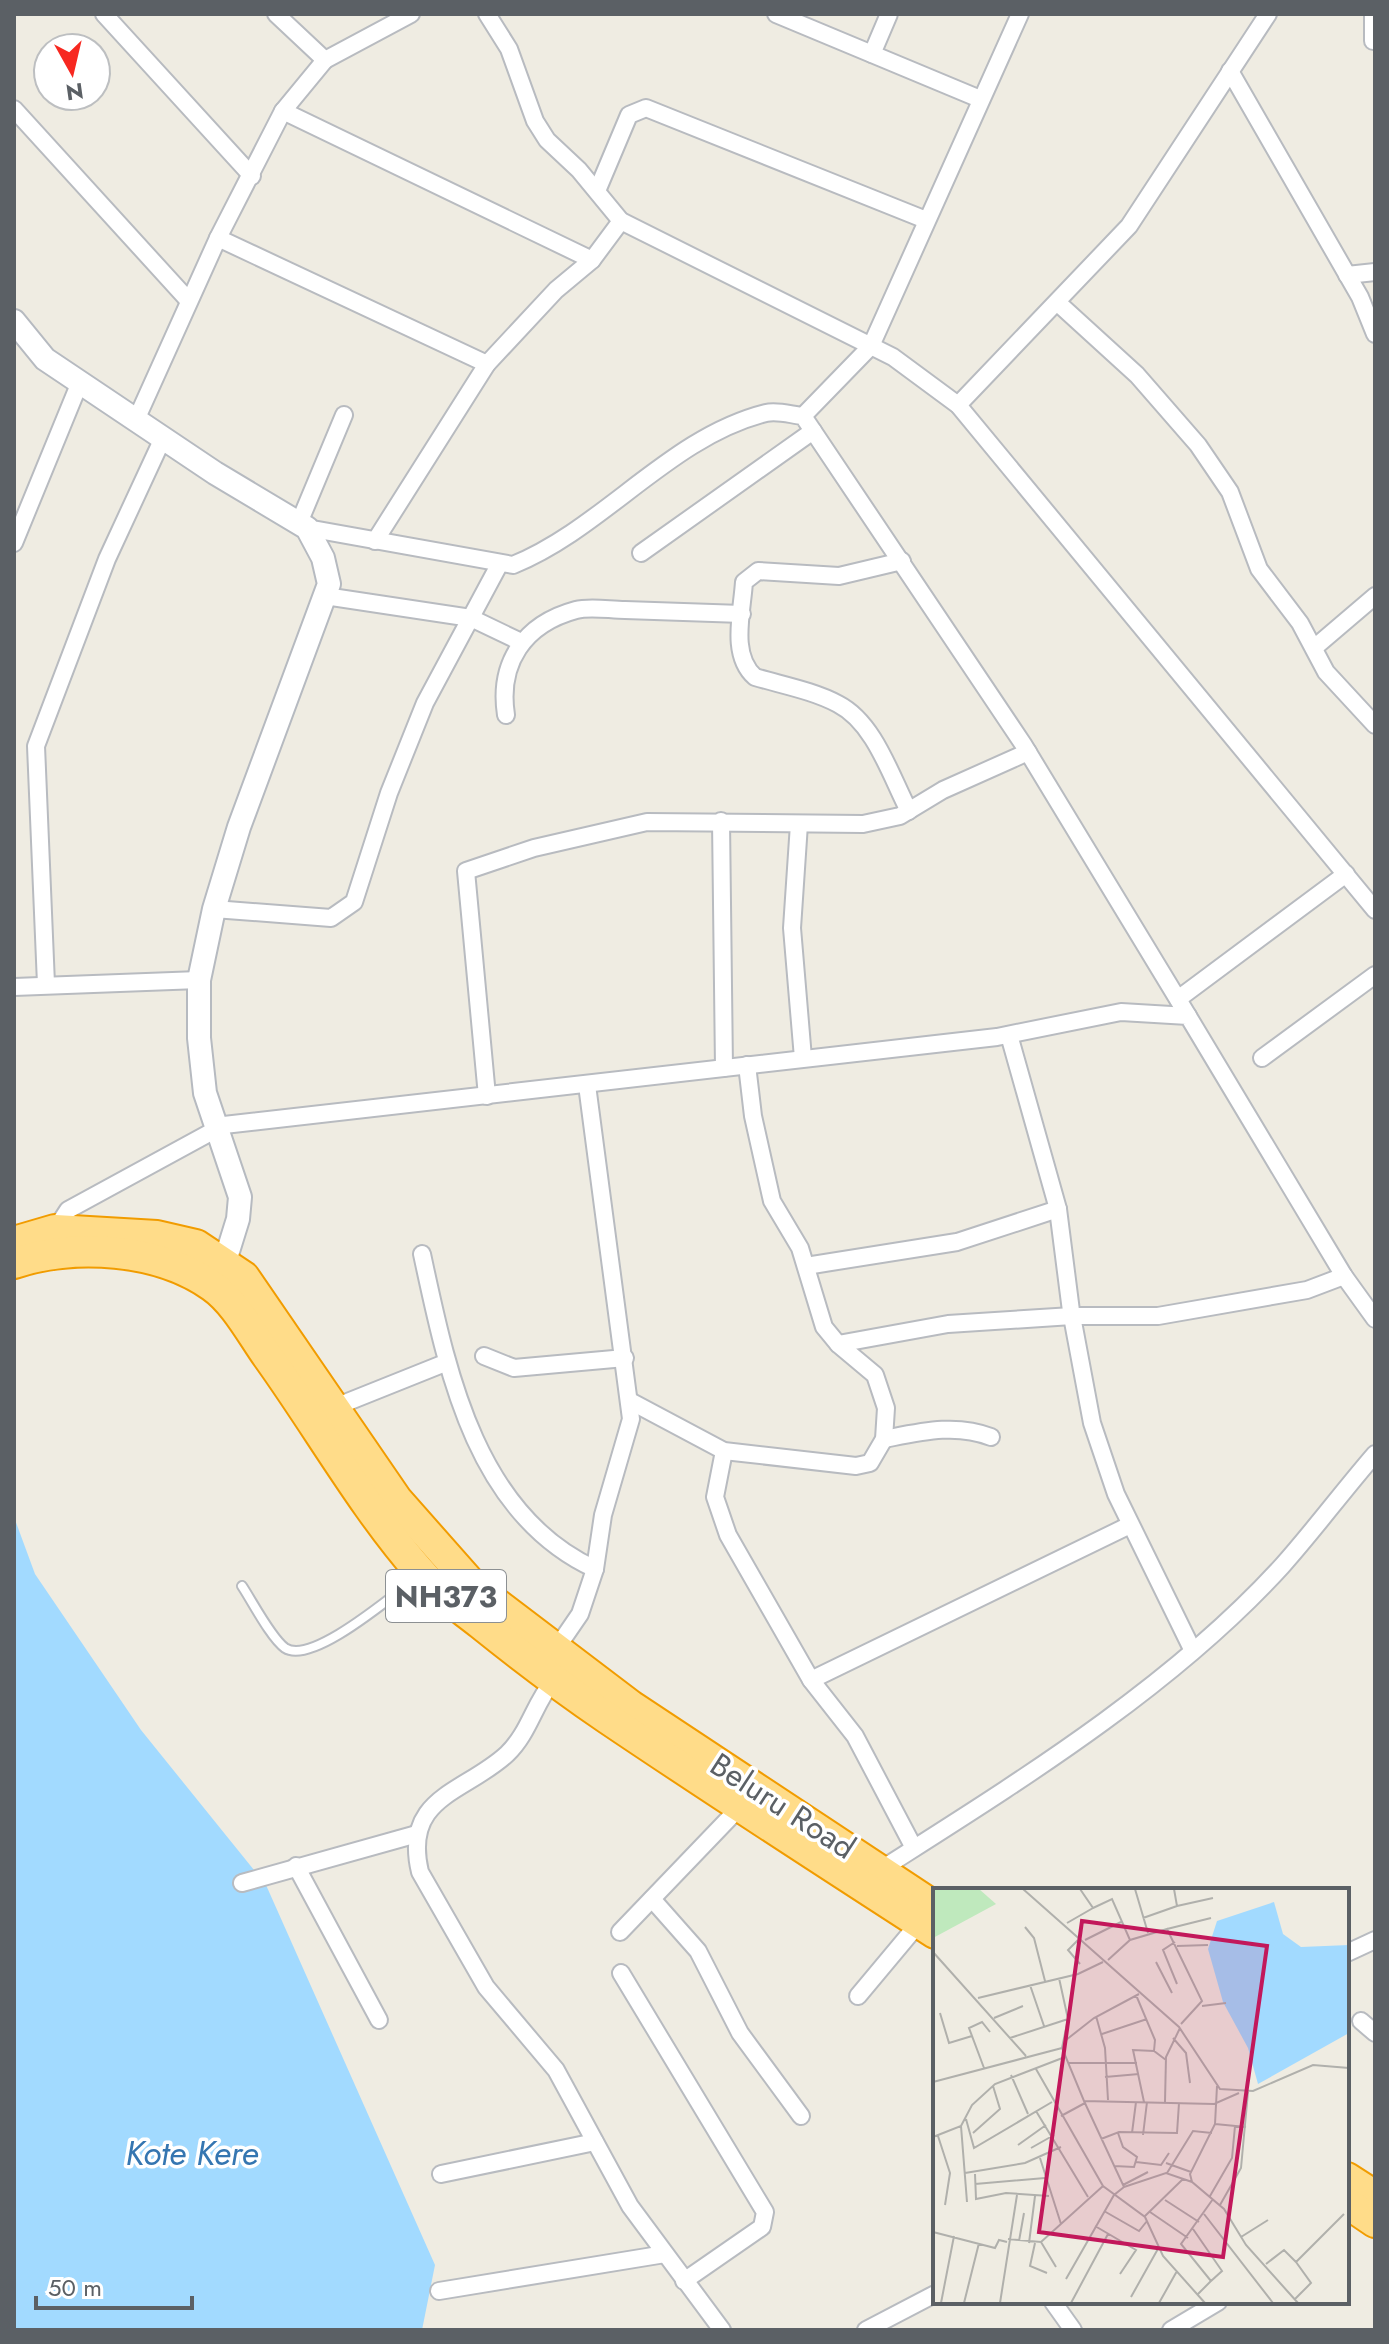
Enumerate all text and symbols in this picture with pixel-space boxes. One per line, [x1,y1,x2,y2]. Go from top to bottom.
north arrow [32,32,112,112]
text: N [64,75,86,109]
road number: NH373 [386,1570,506,1622]
street label: Beluru Road [701,1742,865,1870]
inset map [933,1888,1349,2304]
water label: Kote Kere [125,2129,259,2178]
scale bar [36,2260,192,2310]
text: 50 m [48,2270,102,2305]

